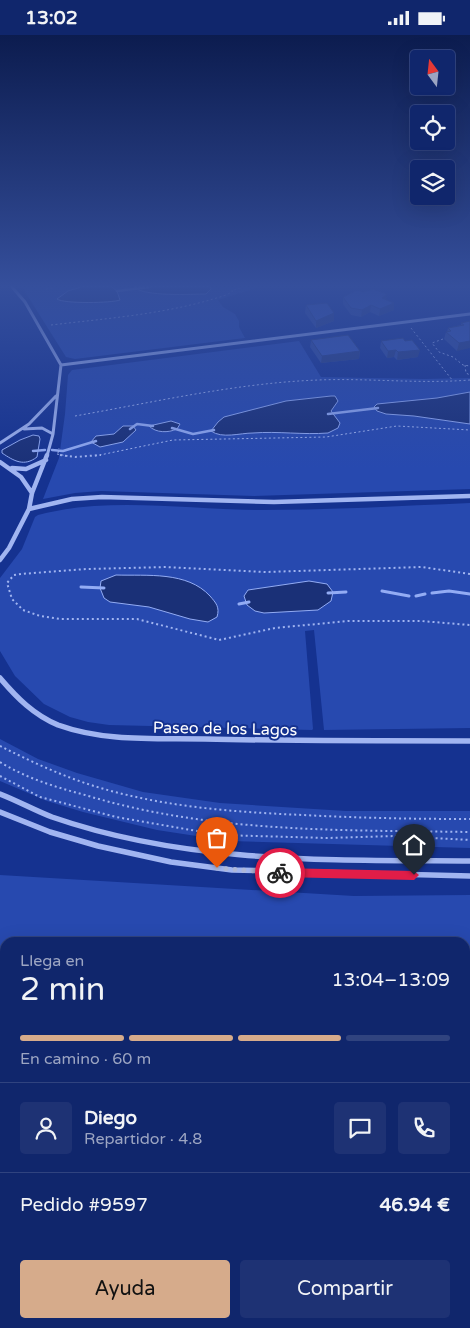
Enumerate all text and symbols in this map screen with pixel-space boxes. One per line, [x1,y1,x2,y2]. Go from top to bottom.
text: 13:02 [25,7,78,29]
north arrow [410,50,455,95]
map controls [410,50,455,205]
button: locate [410,105,455,150]
button: layers [410,160,455,205]
street label: Paseo de los Lagos [153,718,297,740]
pin [196,817,238,868]
icon: bag [203,824,231,852]
pin [393,824,435,875]
icon: home [400,831,428,859]
courier [255,848,305,898]
icon: bike [266,859,294,887]
text: Llega en [20,951,84,971]
text: 13:04–13:09 [331,969,450,991]
text: 2 min [20,971,105,1009]
text: En camino · 60 m [20,1049,151,1069]
button: person [20,1102,72,1154]
button: chat [334,1102,386,1154]
button: phone [398,1102,450,1154]
text: Diego [84,1107,137,1129]
text: Repartidor · 4.8 [84,1129,202,1149]
text: Pedido #9597 [20,1194,148,1216]
text: 46.94 € [379,1194,450,1216]
button: Ayuda [20,1260,230,1318]
button: Compartir [240,1260,450,1318]

